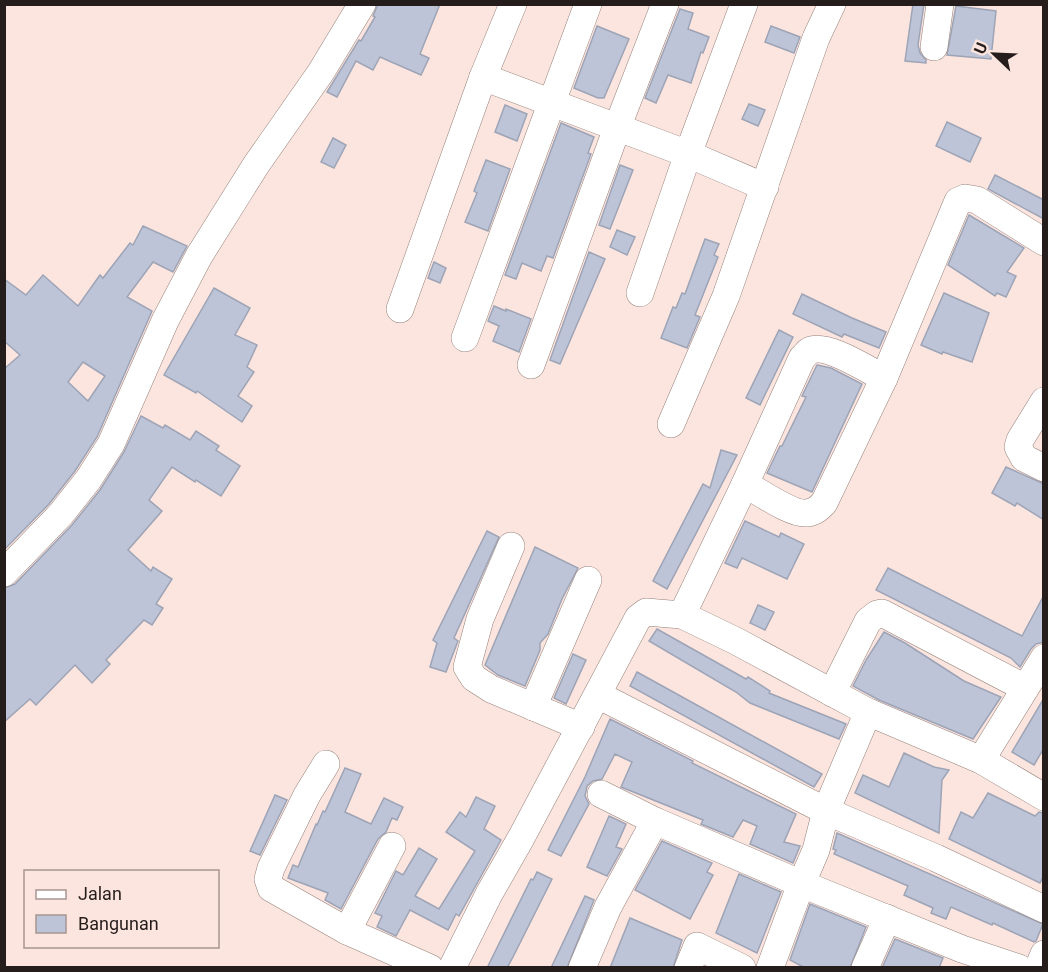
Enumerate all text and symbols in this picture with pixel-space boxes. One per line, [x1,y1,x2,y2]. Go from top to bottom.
north arrow [964,24,1024,84]
text: U [970,40,991,57]
legend [24,870,219,948]
text: Jalan [78,883,122,904]
text: Bangunan [78,913,159,934]

